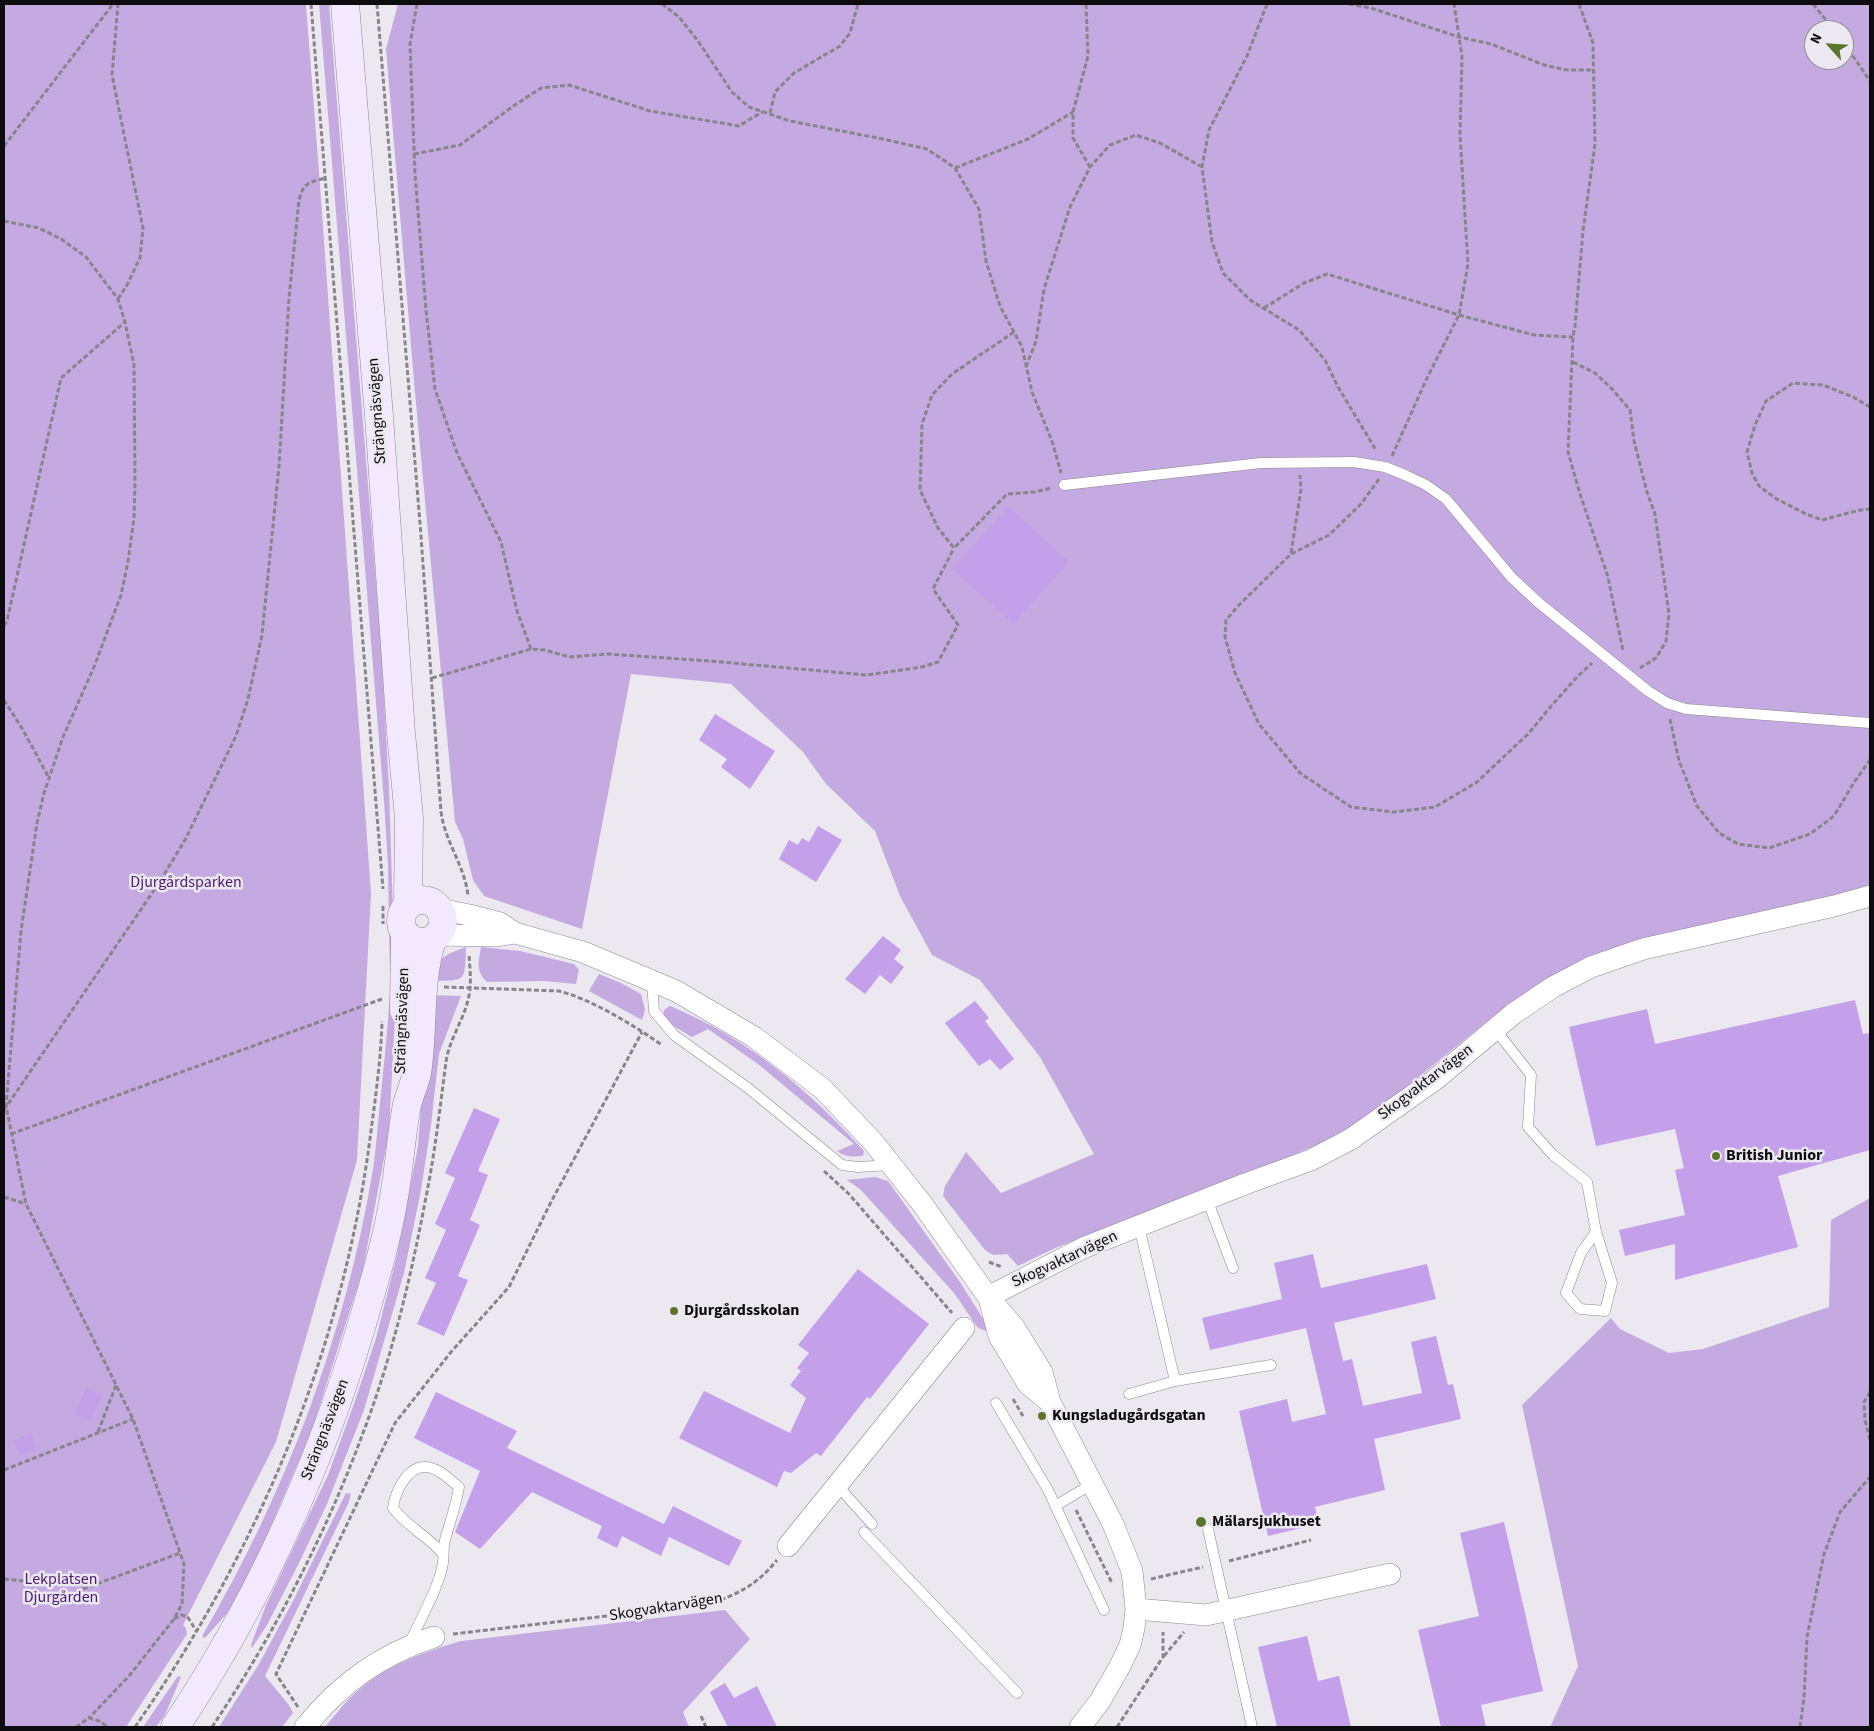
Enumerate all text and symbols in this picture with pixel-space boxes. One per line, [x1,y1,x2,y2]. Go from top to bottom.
north arrow [1804,20,1854,70]
text: N [1805,30,1827,47]
street label: Strängnäsvägen [365,357,391,465]
park label: Djurgårdsparken [130,873,242,893]
street label: Strängnäsvägen [392,967,414,1075]
street label: Skogvaktarvägen [1375,1041,1477,1125]
place label: British Junior [1726,1146,1822,1166]
marker: British Junior [1710,1150,1722,1162]
street label: Skogvaktarvägen [1009,1227,1121,1293]
place label: Djurgårdsskolan [684,1301,799,1321]
marker: Djurgårdsskolan [668,1305,680,1317]
street label: Strängnäsvägen [298,1377,354,1483]
place label: Kungsladugårdsgatan [1052,1406,1206,1426]
marker: Kungsladugårdsgatan [1036,1410,1048,1422]
place label: Mälarsjukhuset [1212,1512,1321,1532]
marker: Mälarsjukhuset [1194,1515,1208,1529]
park label: Lekplatsen Djurgården [24,1570,98,1608]
street label: Skogvaktarvägen [608,1590,724,1626]

